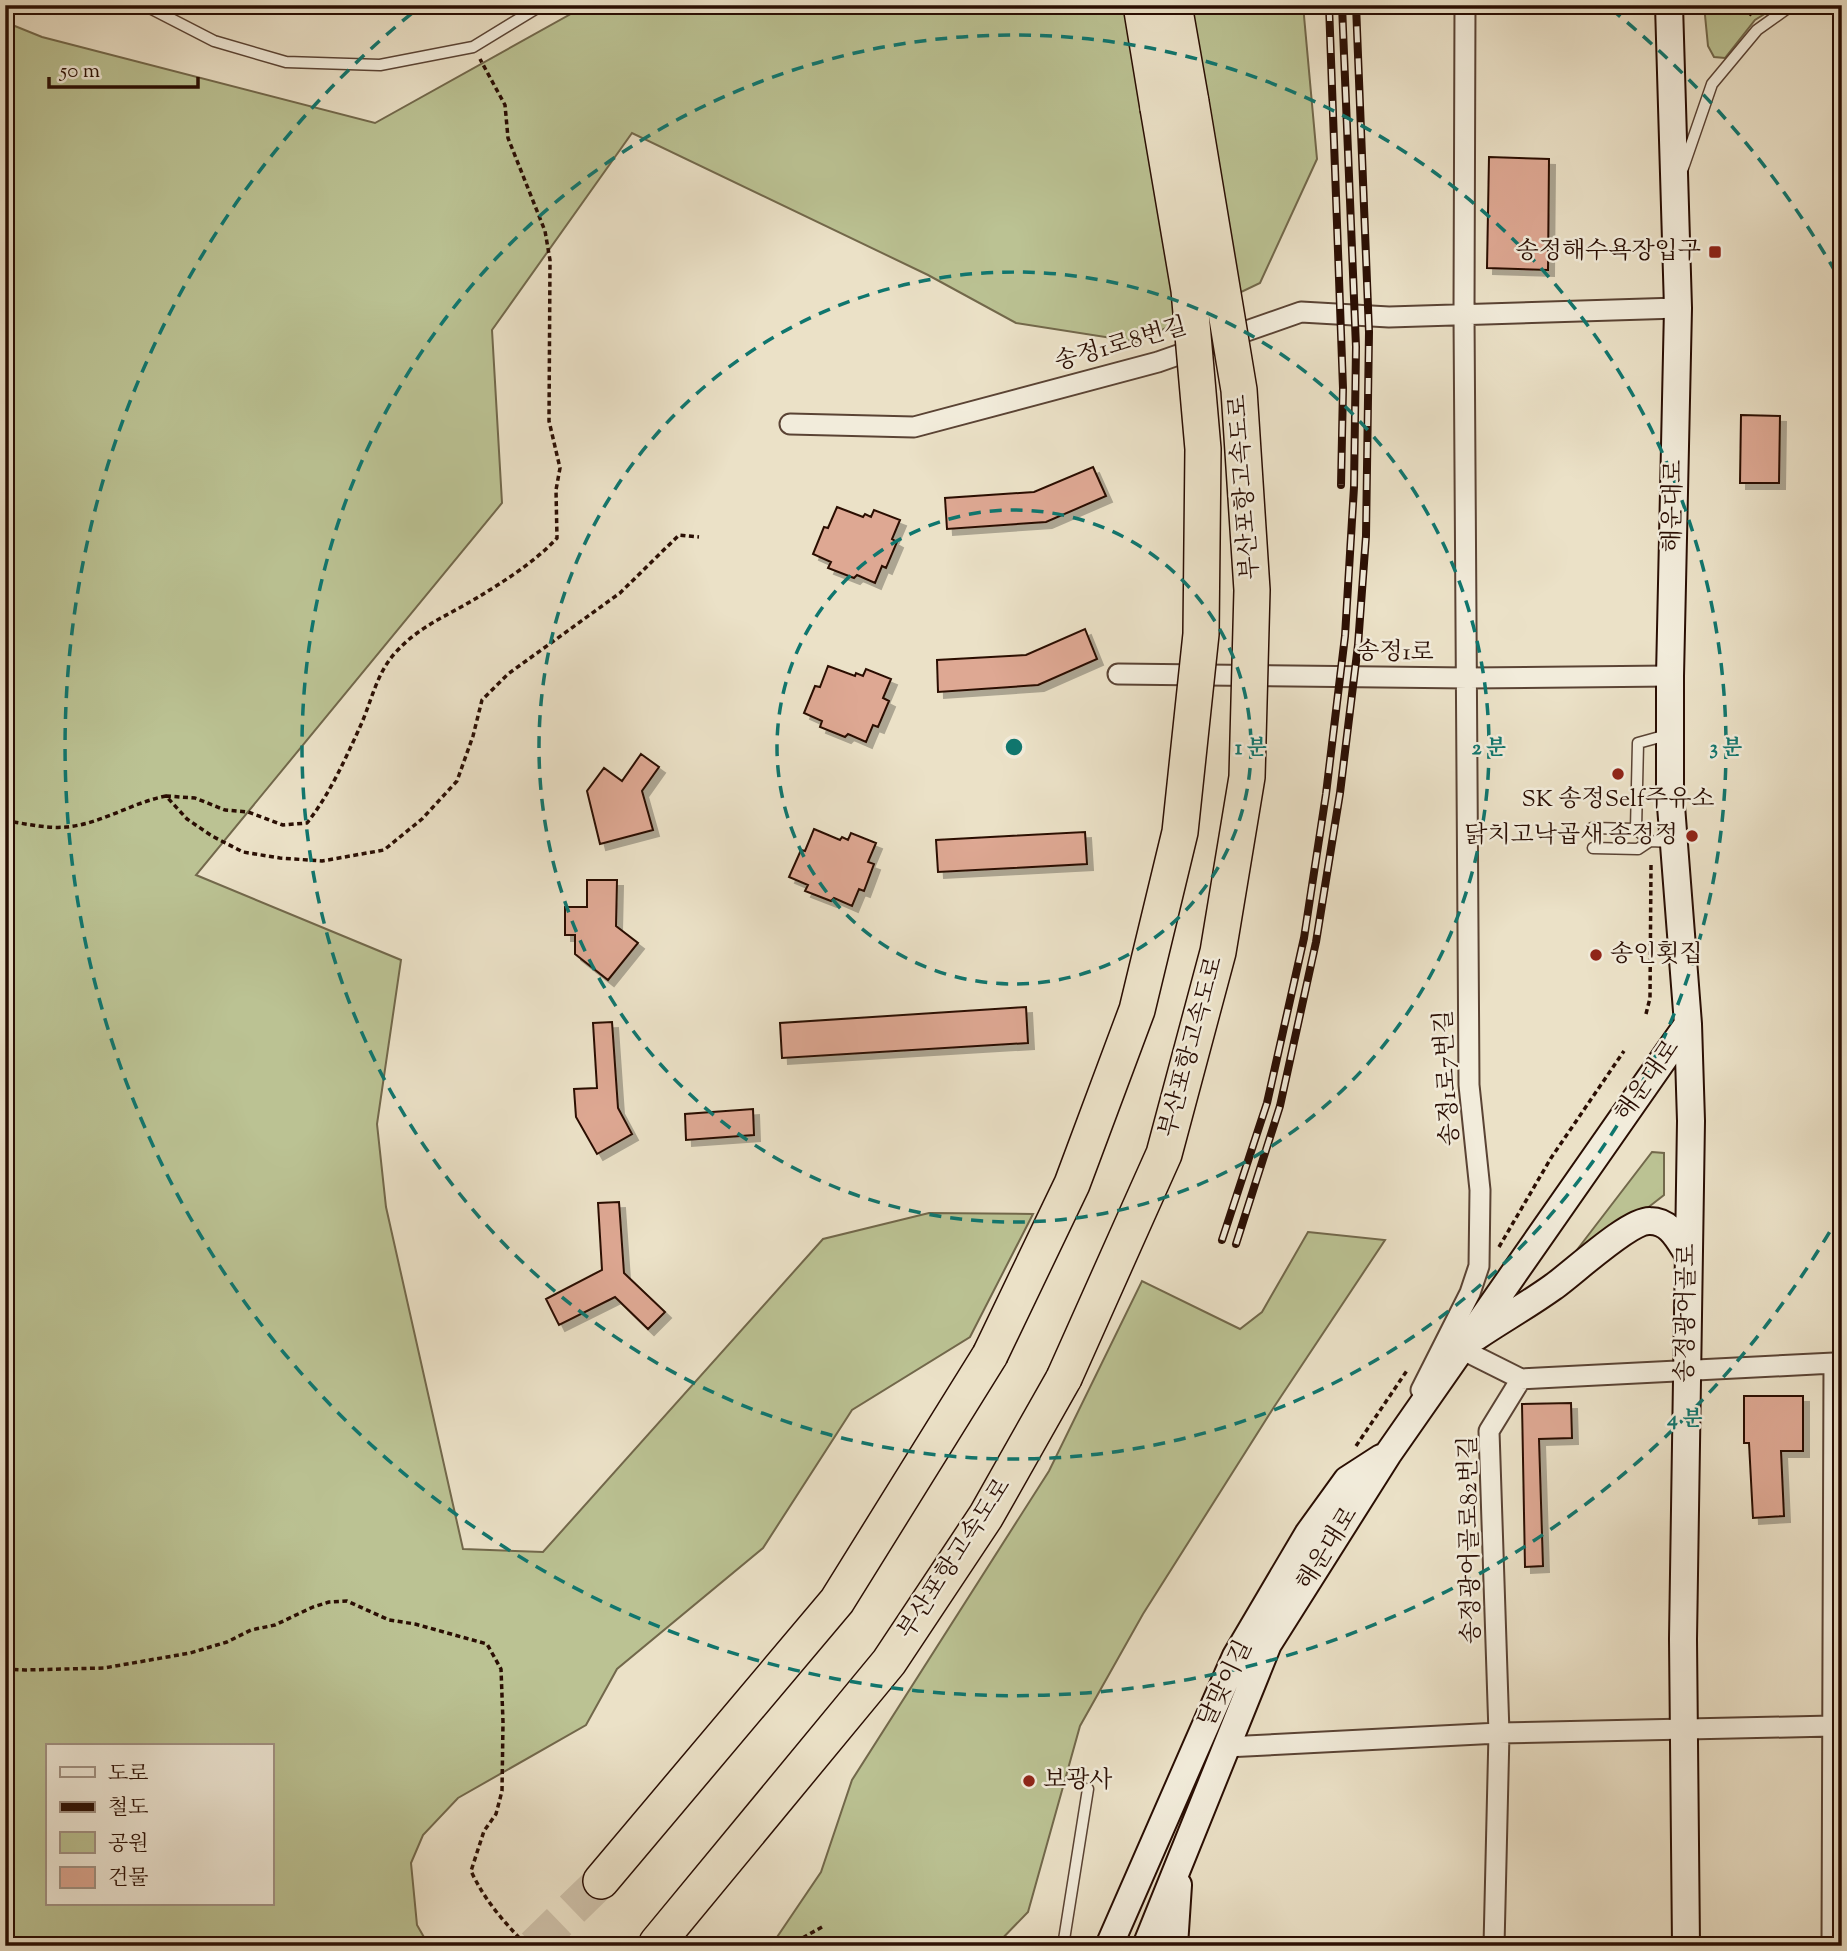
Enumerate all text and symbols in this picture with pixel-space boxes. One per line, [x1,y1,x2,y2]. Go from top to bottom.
scale bar [49,46,198,90]
text: 50 m [59,57,100,87]
place label: 송정해수욕장입구 [1516,235,1701,269]
marker: 송정해수욕장입구 [1707,244,1723,260]
street label: 송정1로8번길 [1051,310,1191,380]
street label: 부산포항고속도로 [1222,393,1268,581]
street label: 해운대로 [1656,459,1692,553]
street label: 송정1로 [1356,635,1434,671]
text: 1 분 [1235,734,1267,764]
text: 2 분 [1472,734,1506,764]
text: 3 분 [1709,734,1743,764]
centre of rings [1002,735,1026,759]
marker: SK 송정Self주유소 [1610,766,1626,782]
place label: SK 송정Self주유소 [1521,783,1715,817]
place label: 닭치고낙곱새 송정정 [1464,819,1678,853]
marker: 닭치고낙곱새 송정정 [1684,828,1700,844]
place label: 송인횟집 [1610,938,1703,972]
marker: 송인횟집 [1588,947,1604,963]
street label: 부산포항고속도로 [1152,953,1232,1141]
street label: 송정1로7번길 [1427,1009,1469,1147]
street label: 해운대로 [1607,1033,1689,1129]
street label: 송정광어골로 [1669,1243,1705,1383]
text: 4 분 [1666,1405,1703,1435]
street label: 송정광어골로82번길 [1452,1435,1490,1645]
street label: 부산포항고속도로 [890,1472,1020,1646]
street label: 해운대로 [1289,1501,1367,1597]
street label: 달맞이길 [1190,1635,1262,1733]
legend [46,1744,273,1906]
text: 도로 [108,1760,149,1790]
place label: 보광사 [1043,1764,1113,1798]
marker: 보광사 [1021,1773,1037,1789]
text: 철도 [108,1794,149,1824]
text: 공원 [108,1830,149,1860]
text: 건물 [108,1864,149,1894]

